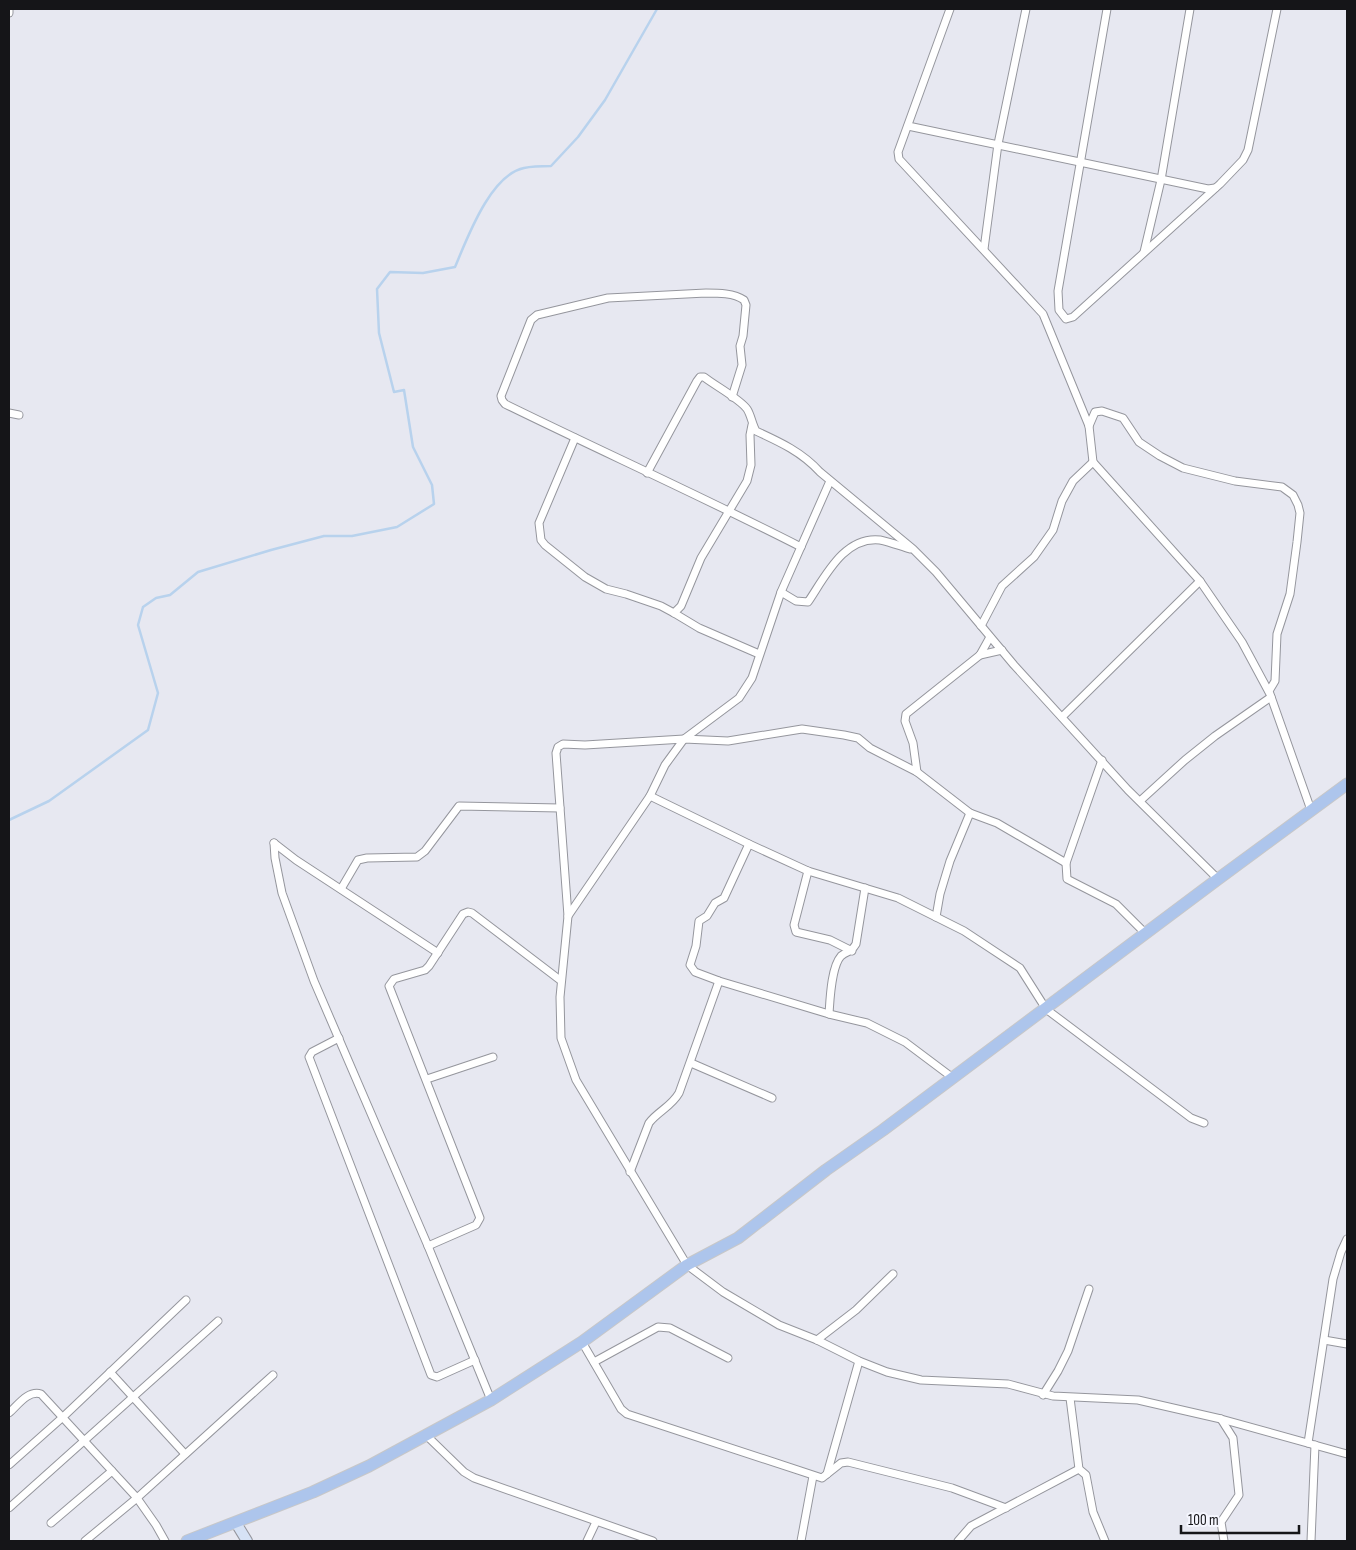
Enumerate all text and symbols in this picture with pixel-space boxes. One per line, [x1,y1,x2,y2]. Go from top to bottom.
scale bar [1181,1502,1298,1534]
text: 100 m [1188,1511,1219,1530]

